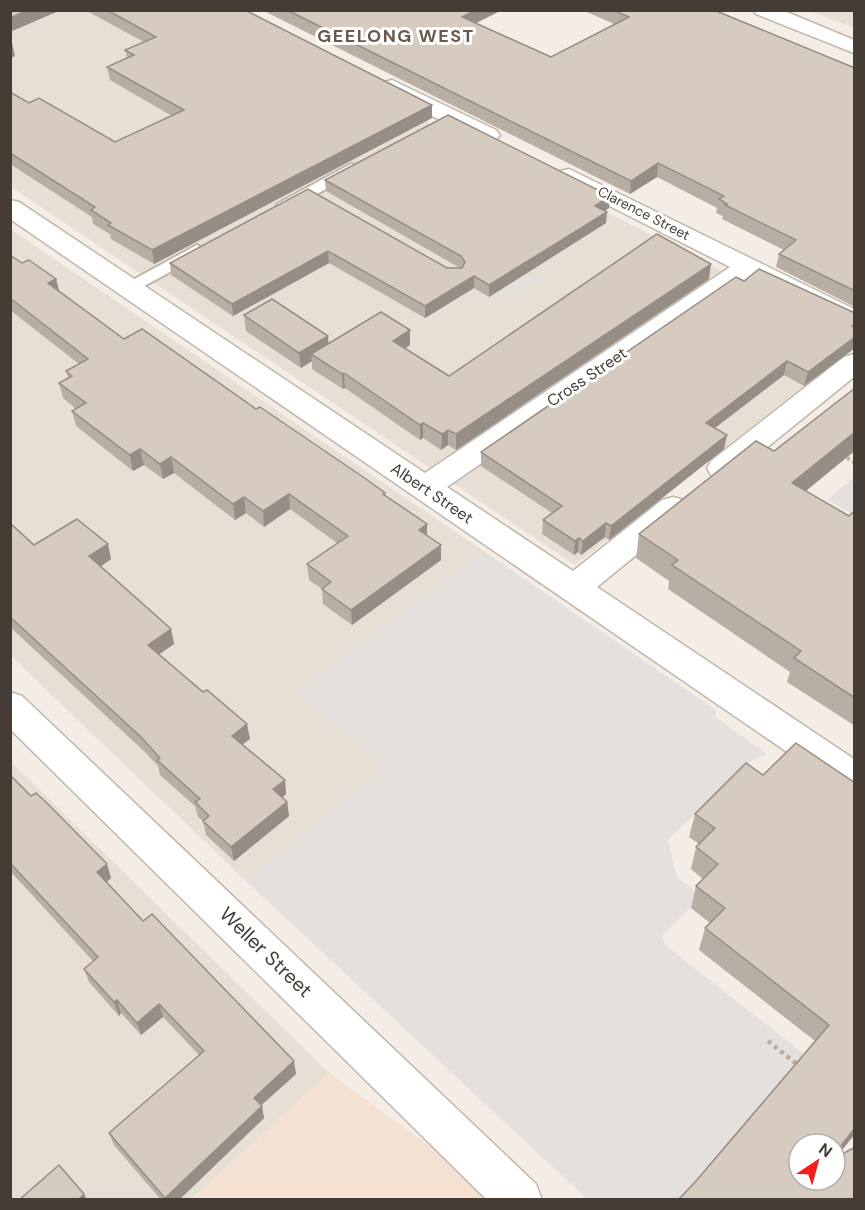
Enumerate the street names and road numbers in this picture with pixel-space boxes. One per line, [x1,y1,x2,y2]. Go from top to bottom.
street label: Clarence Street [595,182,693,244]
street label: Cross Street [543,343,631,411]
street label: Albert Street [387,458,477,528]
street label: Weller Street [214,901,318,1003]

